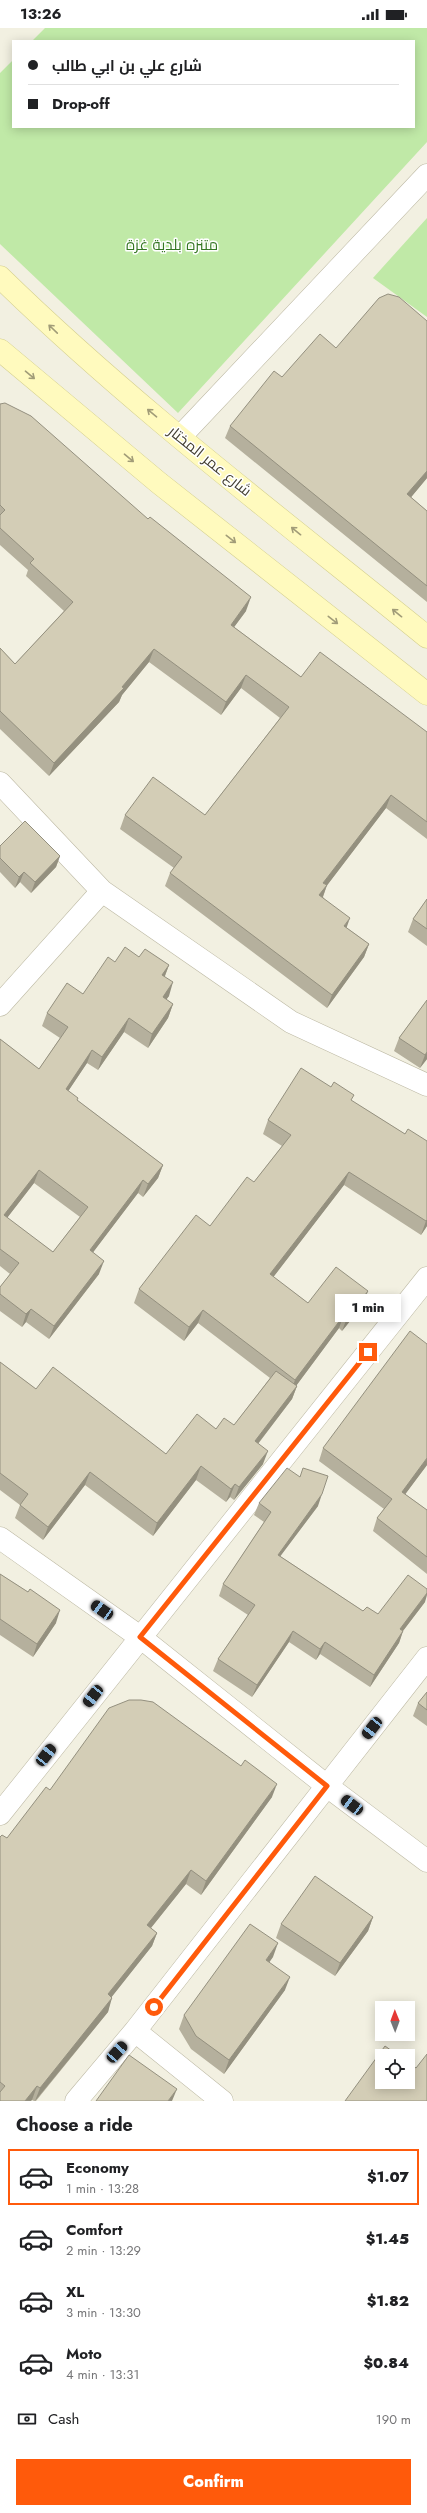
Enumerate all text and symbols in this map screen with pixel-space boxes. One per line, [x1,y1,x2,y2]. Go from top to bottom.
text: 13:26 [20,3,62,25]
text: شارع علي بن ابي طالب [52,55,202,77]
text: Drop-off [52,93,110,115]
park label: متنزه بلدية غزة [126,234,218,256]
one-way arrow [48,324,58,334]
one-way arrow [24,370,35,379]
one-way arrow [146,409,157,418]
street label: شارع عمر المختار [163,420,256,502]
one-way arrow [124,454,135,463]
one-way arrow [290,527,301,535]
one-way arrow [225,535,236,544]
one-way arrow [391,608,402,617]
one-way arrow [327,616,338,624]
callout: 1 min [335,1294,401,1322]
text: 1 min [352,1298,384,1317]
route end [359,1343,377,1361]
car [89,1598,115,1622]
car [81,1683,105,1709]
car [360,1715,384,1741]
car [34,1742,58,1768]
car [339,1793,365,1817]
route start [145,1998,163,2016]
north arrow [375,2001,415,2041]
map controls [375,2001,415,2089]
car [105,2039,129,2065]
button: locate [375,2049,415,2089]
text: Choose a ride [16,2112,133,2138]
text: Economy [66,2157,129,2179]
icon: car [18,2159,54,2195]
text: $1.07 [367,2166,409,2188]
text: 1 min · 13:28 [66,2179,139,2198]
text: Comfort [66,2219,123,2241]
icon: car [18,2221,54,2257]
text: $1.45 [366,2228,409,2250]
text: 2 min · 13:29 [66,2241,141,2260]
text: XL [66,2281,84,2303]
icon: car [18,2283,54,2319]
text: $1.82 [367,2290,409,2312]
text: 3 min · 13:30 [66,2303,141,2322]
text: Moto [66,2343,102,2365]
icon: car [18,2345,54,2381]
text: $0.84 [364,2352,409,2374]
text: 4 min · 13:31 [66,2365,139,2384]
icon: cash [16,2408,38,2430]
text: Cash [48,2408,79,2430]
text: 190 m [376,2410,411,2429]
button: Confirm [16,2459,411,2505]

